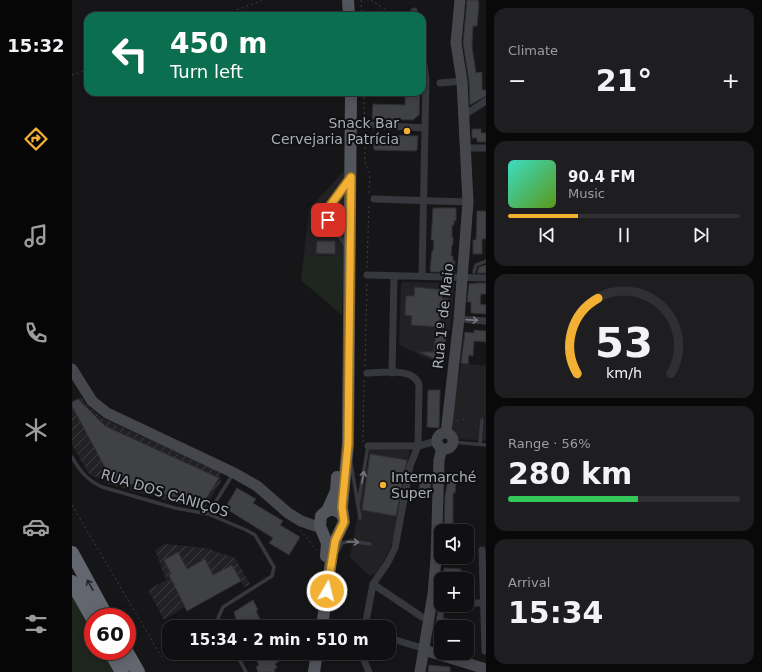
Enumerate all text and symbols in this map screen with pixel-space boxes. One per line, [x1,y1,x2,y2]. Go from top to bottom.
text: 450 m [170,27,267,60]
icon: left [104,28,156,80]
text: 15:32 [7,35,65,56]
text: Climate [508,43,558,58]
text: Turn left [170,61,243,82]
text: 21° [596,63,652,98]
text: − [508,68,526,93]
text: + [722,68,740,93]
place label: Snack Bar Cervejaria Patrícia [271,115,399,147]
icon: directions [22,125,50,153]
marker: Snack Bar Cervejaria Patrícia [402,126,412,136]
text: 90.4 FM [568,168,635,186]
text: Music [568,186,605,201]
pin [311,203,345,237]
icon: arrive [317,209,339,231]
icon: music [22,222,50,250]
icon: previous [536,224,558,246]
icon: pause [613,224,635,246]
icon: next [690,224,712,246]
street label: Rua 1º de Maio [430,262,456,370]
one-way arrow [465,317,478,324]
text: 53 [595,318,653,367]
icon: phone [22,319,50,347]
text: km/h [606,365,642,381]
icon: climate [22,416,50,444]
text: Range · 56% [508,436,591,451]
text: 280 km [508,456,632,491]
street label: RUA DOS CANIÇOS [99,466,231,520]
place label: Intermarché Super [391,469,476,501]
one-way arrow [359,471,367,484]
marker: Intermarché Super [378,480,388,490]
icon: car [22,513,50,541]
map controls [434,524,474,660]
button: sound [434,524,474,564]
one-way arrow [346,538,359,545]
position arrow [306,570,348,612]
button: + [434,572,474,612]
text: Arrival [508,575,550,590]
one-way arrow [85,579,93,591]
text: 15:34 [508,595,604,630]
speed limit sign: 60 [84,608,136,660]
icon: filters [22,610,50,638]
button: − [434,620,474,660]
text: 15:34 · 2 min · 510 m [189,631,369,649]

